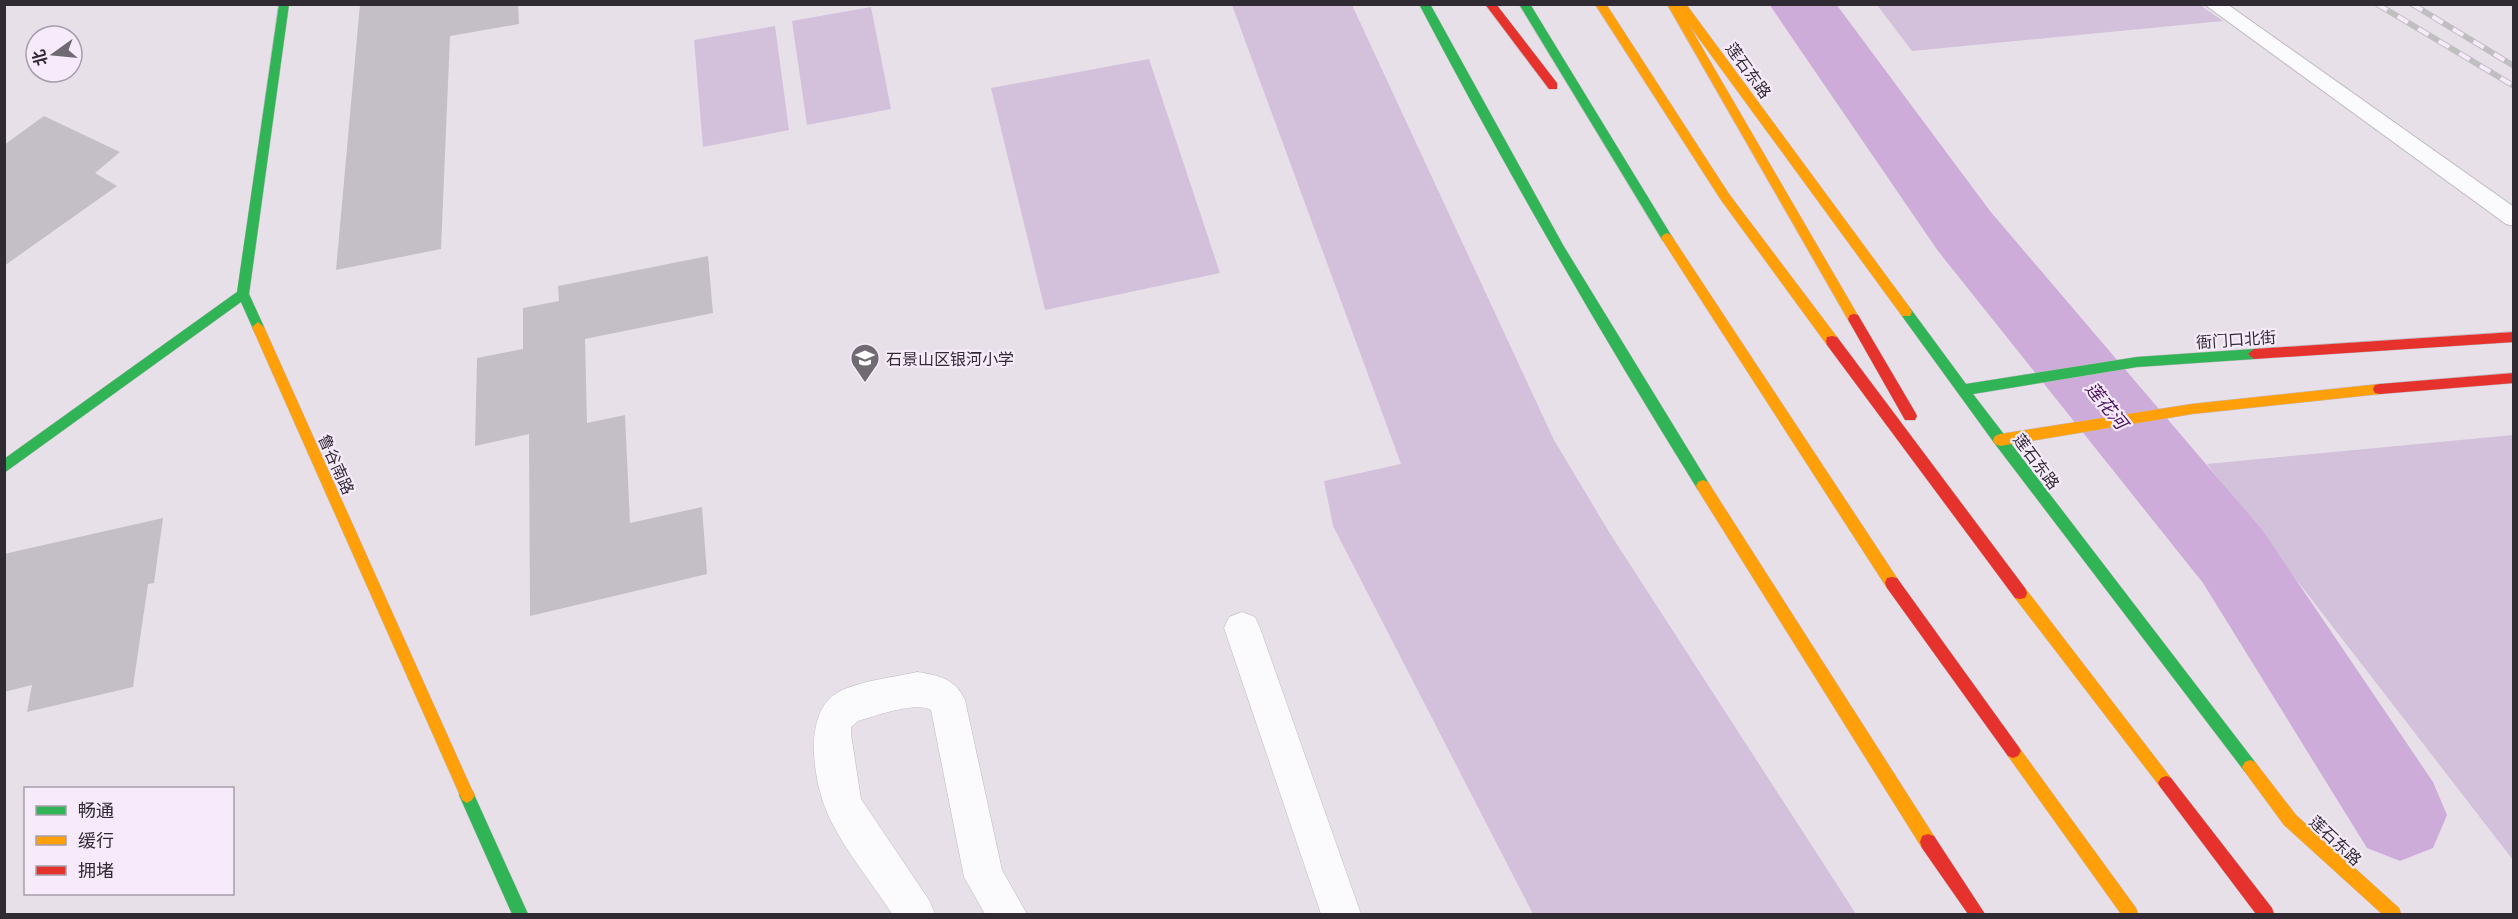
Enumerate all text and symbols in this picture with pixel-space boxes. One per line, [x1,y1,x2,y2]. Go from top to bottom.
north arrow [24,24,84,84]
street label: 莲石东路 [1723,39,1775,101]
text: 北 [28,48,50,68]
street label: 衙门口北街 [2195,327,2277,351]
school or university icon: 石景山区银河小学 [849,342,881,384]
place label: 石景山区银河小学 [886,349,1014,368]
water label: 莲花河 [2081,377,2134,435]
street label: 莲石东路 [2010,430,2064,492]
street label: 鲁谷南路 [315,431,359,497]
legend [24,787,234,895]
text: 畅通 [78,799,114,821]
street label: 莲石东路 [2306,811,2366,869]
text: 缓行 [78,829,114,851]
text: 拥堵 [78,859,114,881]

